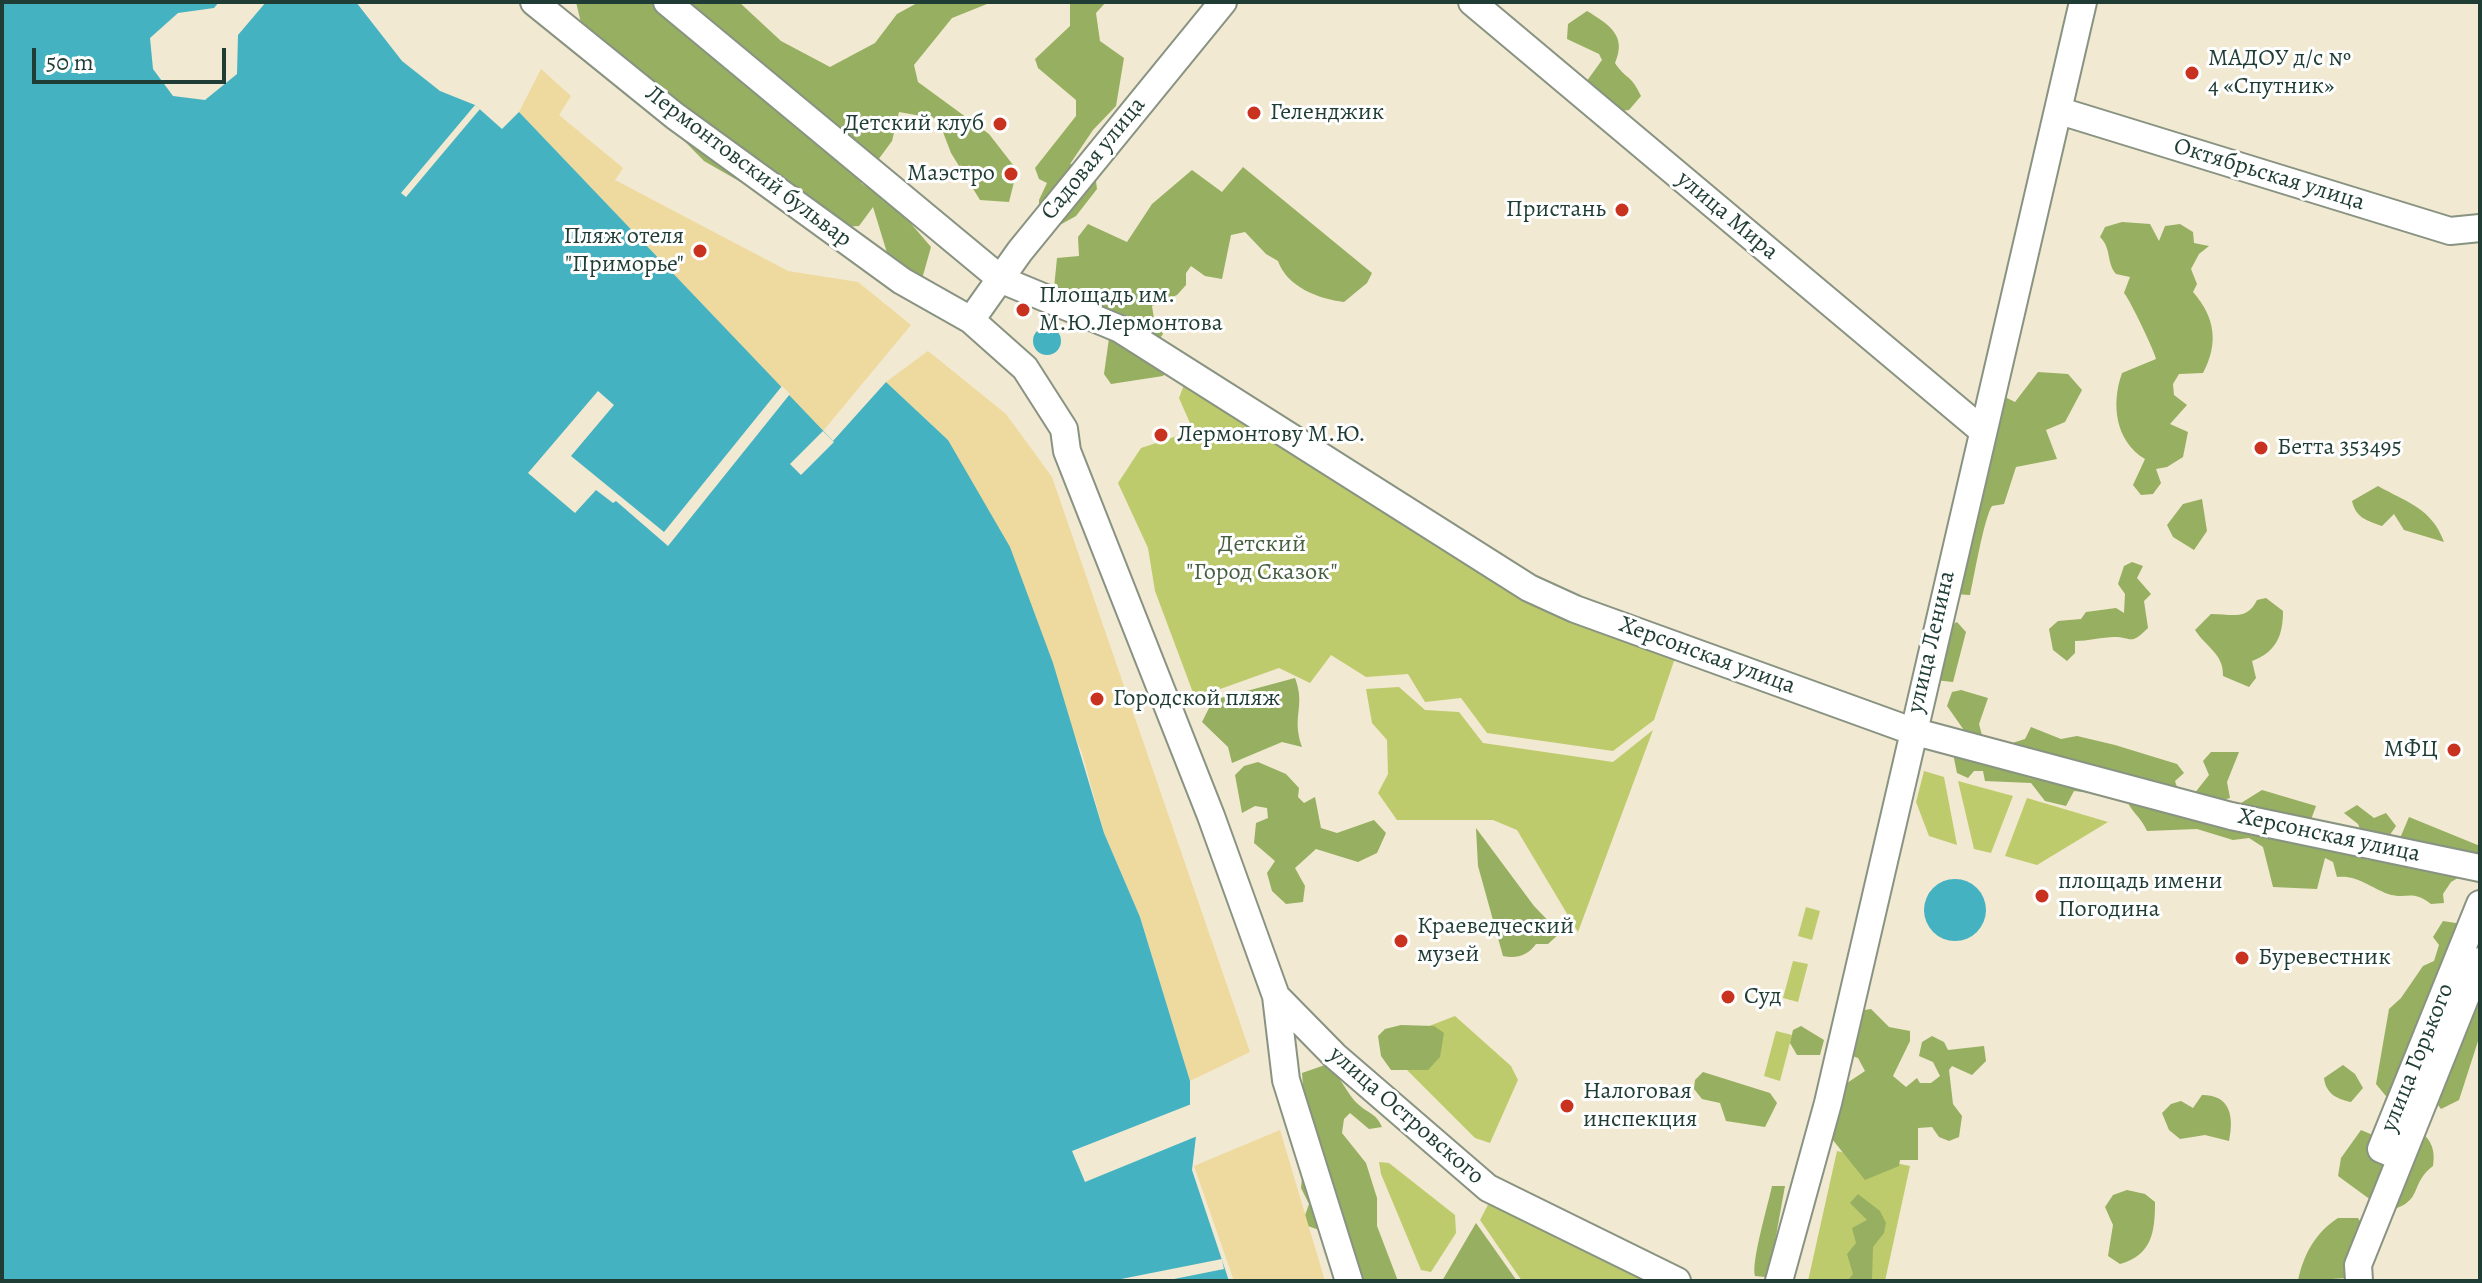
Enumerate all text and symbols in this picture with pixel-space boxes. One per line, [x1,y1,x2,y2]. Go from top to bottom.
scale bar [36,32,230,82]
place label: МАДОУ д/с № 4 «Спутник» [2208,45,2351,101]
text: 50 m [46,46,94,78]
marker: МАДОУ д/с № 4 «Спутник» [2183,64,2201,82]
street label: Лермонтовский бульвар [639,80,857,254]
street label: Садовая улица [1036,92,1152,226]
place label: Геленджик [1270,99,1384,127]
marker: Геленджик [1245,104,1263,122]
place label: Детский клуб [843,110,984,138]
marker: Детский клуб [991,115,1009,133]
street label: Октябрьская улица [2170,132,2368,218]
place label: Маэстро [907,160,995,188]
marker: Маэстро [1002,165,1020,183]
street label: улица Мира [1670,165,1784,267]
place label: Пристань [1506,196,1606,224]
marker: Пристань [1613,201,1631,219]
place label: Пляж отеля "Приморье" [563,223,684,279]
marker: Пляж отеля "Приморье" [691,242,709,260]
place label: Площадь им. М.Ю.Лермонтова [1039,282,1223,338]
marker: Площадь им. М.Ю.Лермонтова [1014,301,1032,319]
place label: Лермонтову М.Ю. [1177,421,1365,449]
marker: Лермонтову М.Ю. [1152,426,1170,444]
place label: Бетта 353495 [2277,434,2402,462]
marker: Бетта 353495 [2252,439,2270,457]
park label: Детский "Город Сказок" [1186,531,1338,587]
street label: улица Ленина [1902,568,1962,716]
street label: Херсонская улица [1615,611,1799,701]
place label: Городской пляж [1113,685,1280,713]
marker: Городской пляж [1088,690,1106,708]
place label: МФЦ [2384,736,2438,764]
marker: МФЦ [2445,741,2463,759]
street label: Херсонская улица [2235,803,2423,869]
place label: площадь имени Погодина [2058,868,2223,924]
marker: площадь имени Погодина [2033,887,2051,905]
place label: Краеведческий музей [1417,913,1574,969]
marker: Краеведческий музей [1392,932,1410,950]
place label: Буревестник [2258,944,2391,972]
marker: Буревестник [2233,949,2251,967]
street label: улица Горького [2375,979,2461,1137]
place label: Суд [1744,983,1781,1011]
marker: Суд [1719,988,1737,1006]
street label: улица Островского [1322,1041,1490,1191]
place label: Налоговая инспекция [1583,1078,1697,1134]
marker: Налоговая инспекция [1558,1097,1576,1115]

